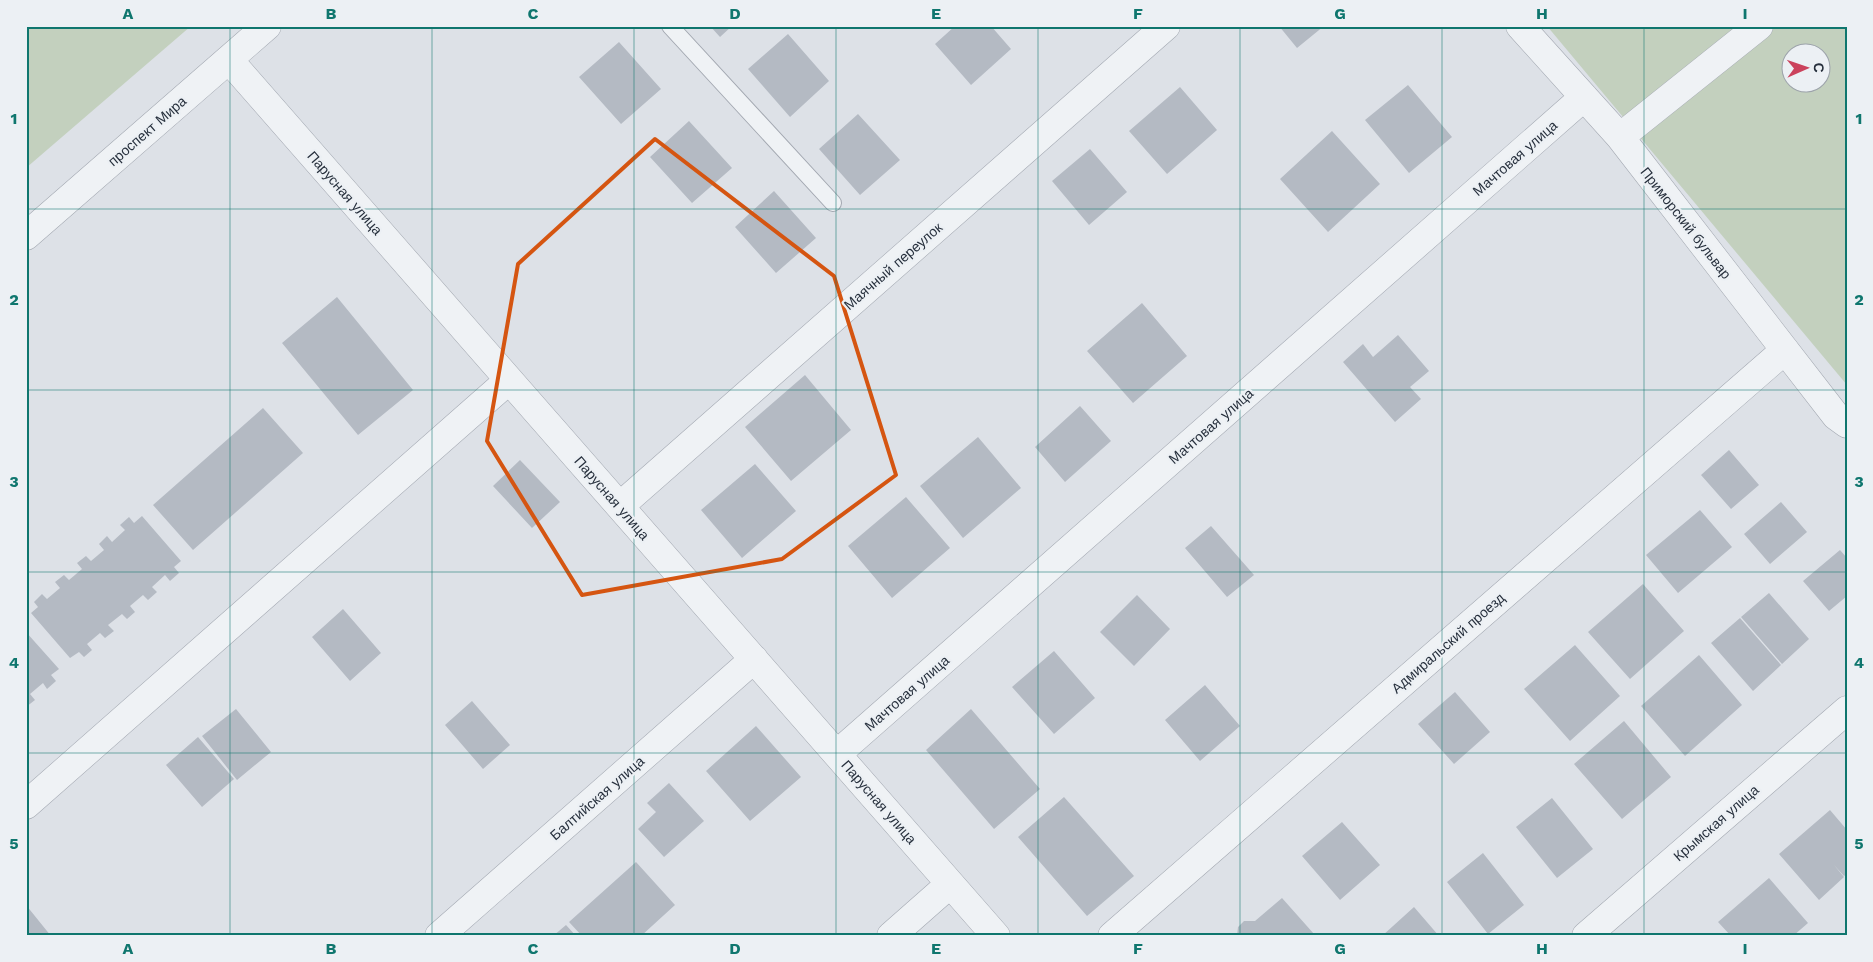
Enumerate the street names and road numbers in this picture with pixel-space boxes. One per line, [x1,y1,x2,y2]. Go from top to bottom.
street label: проспект Мира [105,93,189,169]
street label: Мачтовая улица [1470,117,1561,199]
street label: Парусная улица [304,148,386,238]
street label: Приморский бульвар [1637,164,1735,282]
street label: Маячный переулок [841,219,946,313]
street label: Мачтовая улица [1166,385,1257,467]
street label: Парусная улица [571,453,653,543]
street label: Адмиральский проезд [1388,590,1508,696]
street label: Мачтовая улица [862,652,953,734]
street label: Балтийская улица [547,753,647,843]
street label: Парусная улица [838,757,920,847]
street label: Крымская улица [1670,782,1762,864]

